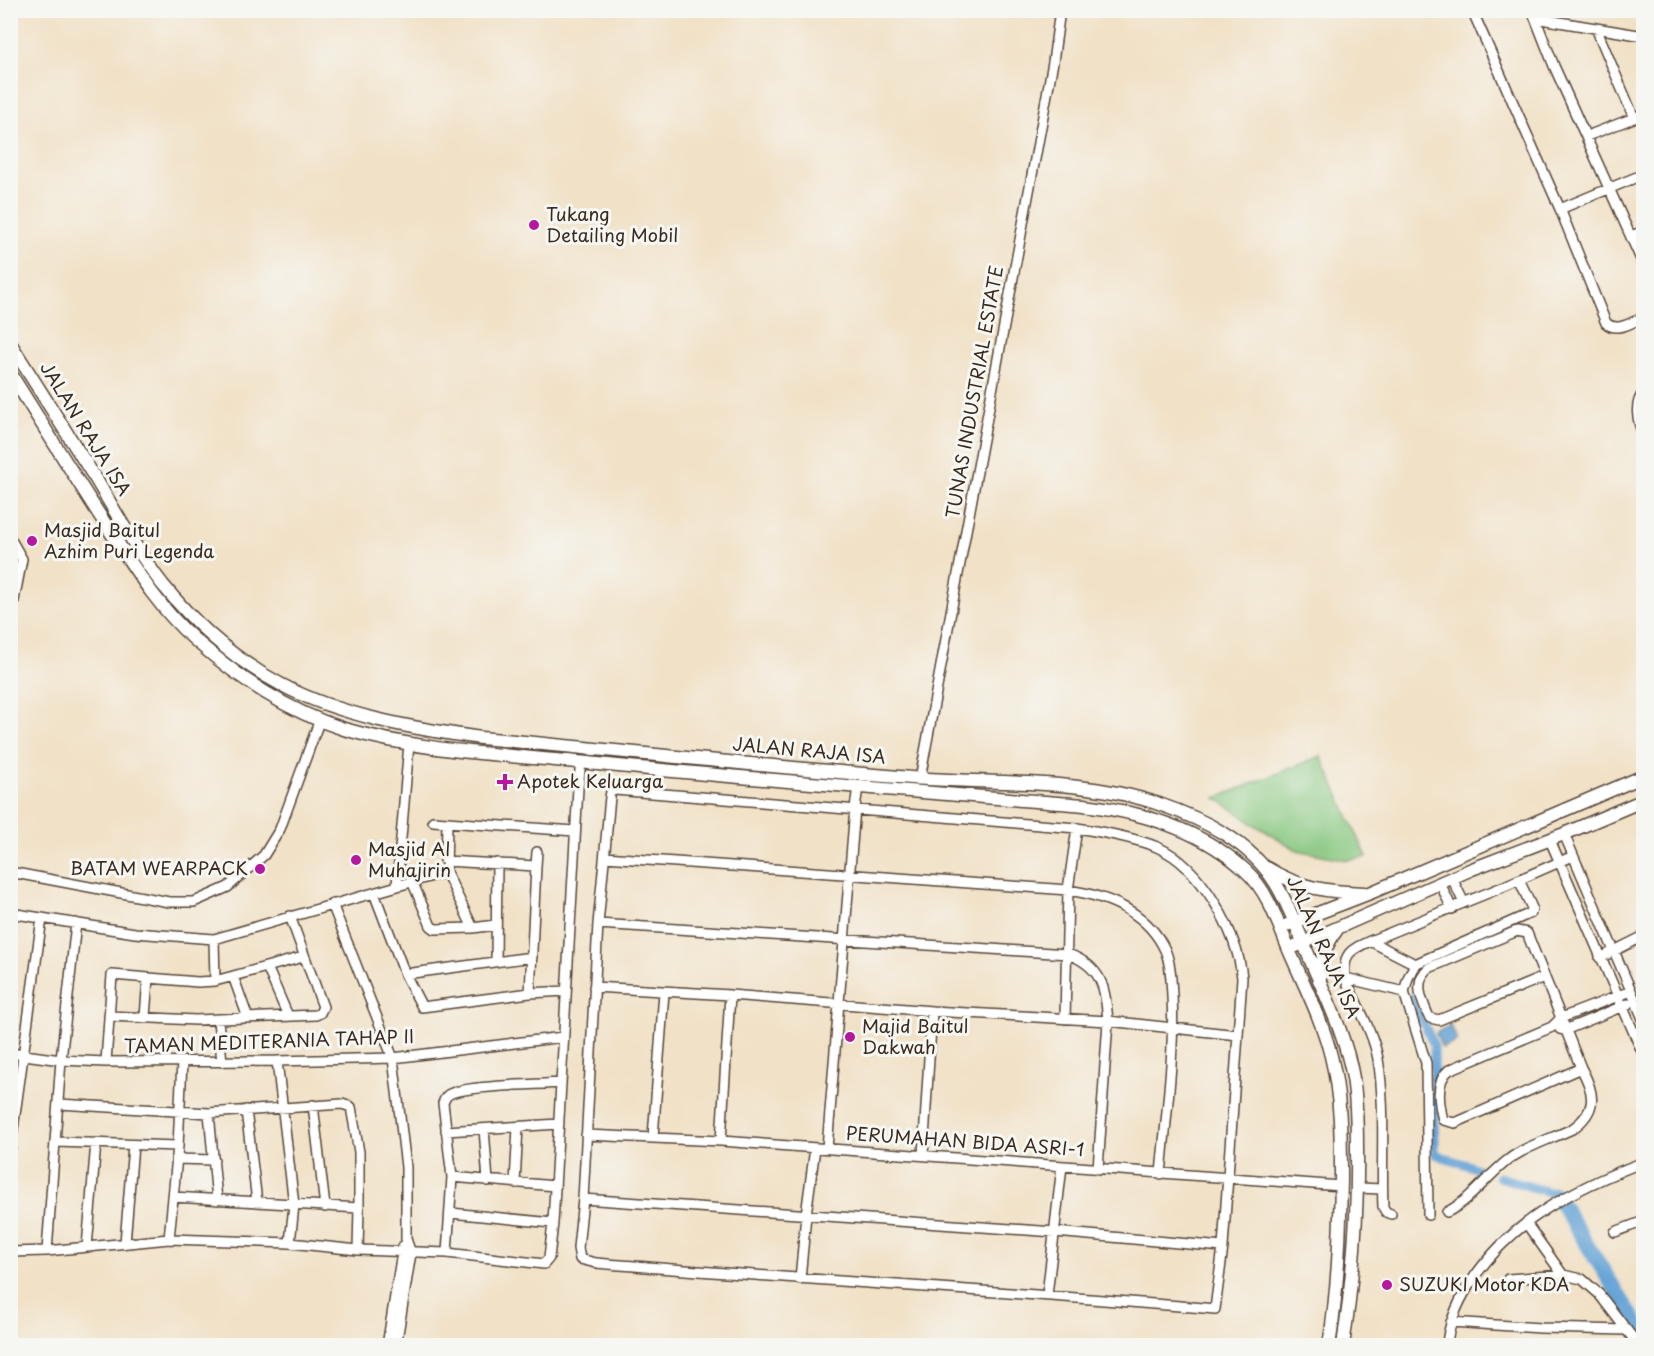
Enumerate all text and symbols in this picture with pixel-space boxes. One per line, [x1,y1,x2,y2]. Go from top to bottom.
place label: Tukang Detailing Mobil [546,200,678,248]
marker: Tukang Detailing Mobil [527,218,541,232]
street label: TUNAS INDUSTRIAL ESTATE [938,263,1009,520]
street label: JALAN RAJA ISA [34,356,138,501]
place label: Masjid Baitul Azhim Puri Legenda [44,516,214,564]
marker: Masjid Baitul Azhim Puri Legenda [25,534,39,548]
street label: JALAN RAJA ISA [731,729,887,770]
place label: Apotek Keluarga [517,767,664,794]
marker: Apotek Keluarga [498,775,512,789]
place label: Masjid Al Muhajirin [368,835,451,883]
marker: Masjid Al Muhajirin [349,853,363,867]
place label: BATAM WEARPACK [70,854,248,881]
marker: BATAM WEARPACK [253,862,267,876]
street label: JALAN RAJA ISA [1281,871,1368,1022]
place label: Majid Baitul Dakwah [862,1012,968,1060]
street label: TAMAN MEDITERANIA TAHAP II [123,1022,414,1059]
marker: Majid Baitul Dakwah [843,1030,857,1044]
street label: PERUMAHAN BIDA ASRI-1 [845,1119,1085,1162]
place label: SUZUKI Motor KDA [1399,1270,1569,1297]
marker: SUZUKI Motor KDA [1380,1278,1394,1292]

